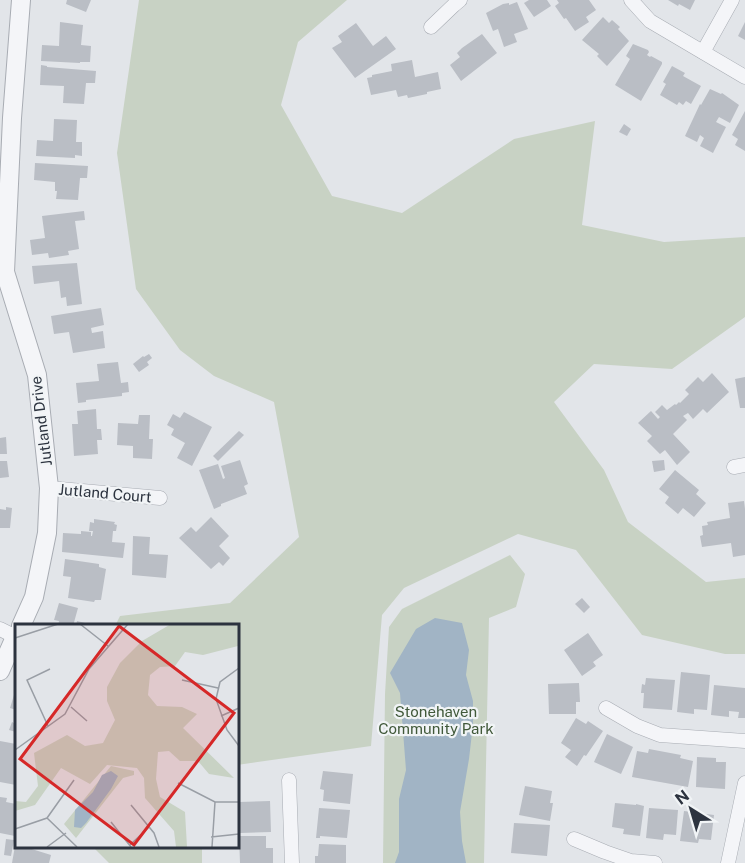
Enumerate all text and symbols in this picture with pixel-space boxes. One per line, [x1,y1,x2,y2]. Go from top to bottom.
street label: Jutland Drive [27,375,55,467]
street label: Jutland Court [58,480,152,506]
inset map [15,624,238,848]
park label: Stonehaven Community Park [378,703,494,737]
north arrow [661,779,721,839]
text: N [672,786,693,809]

